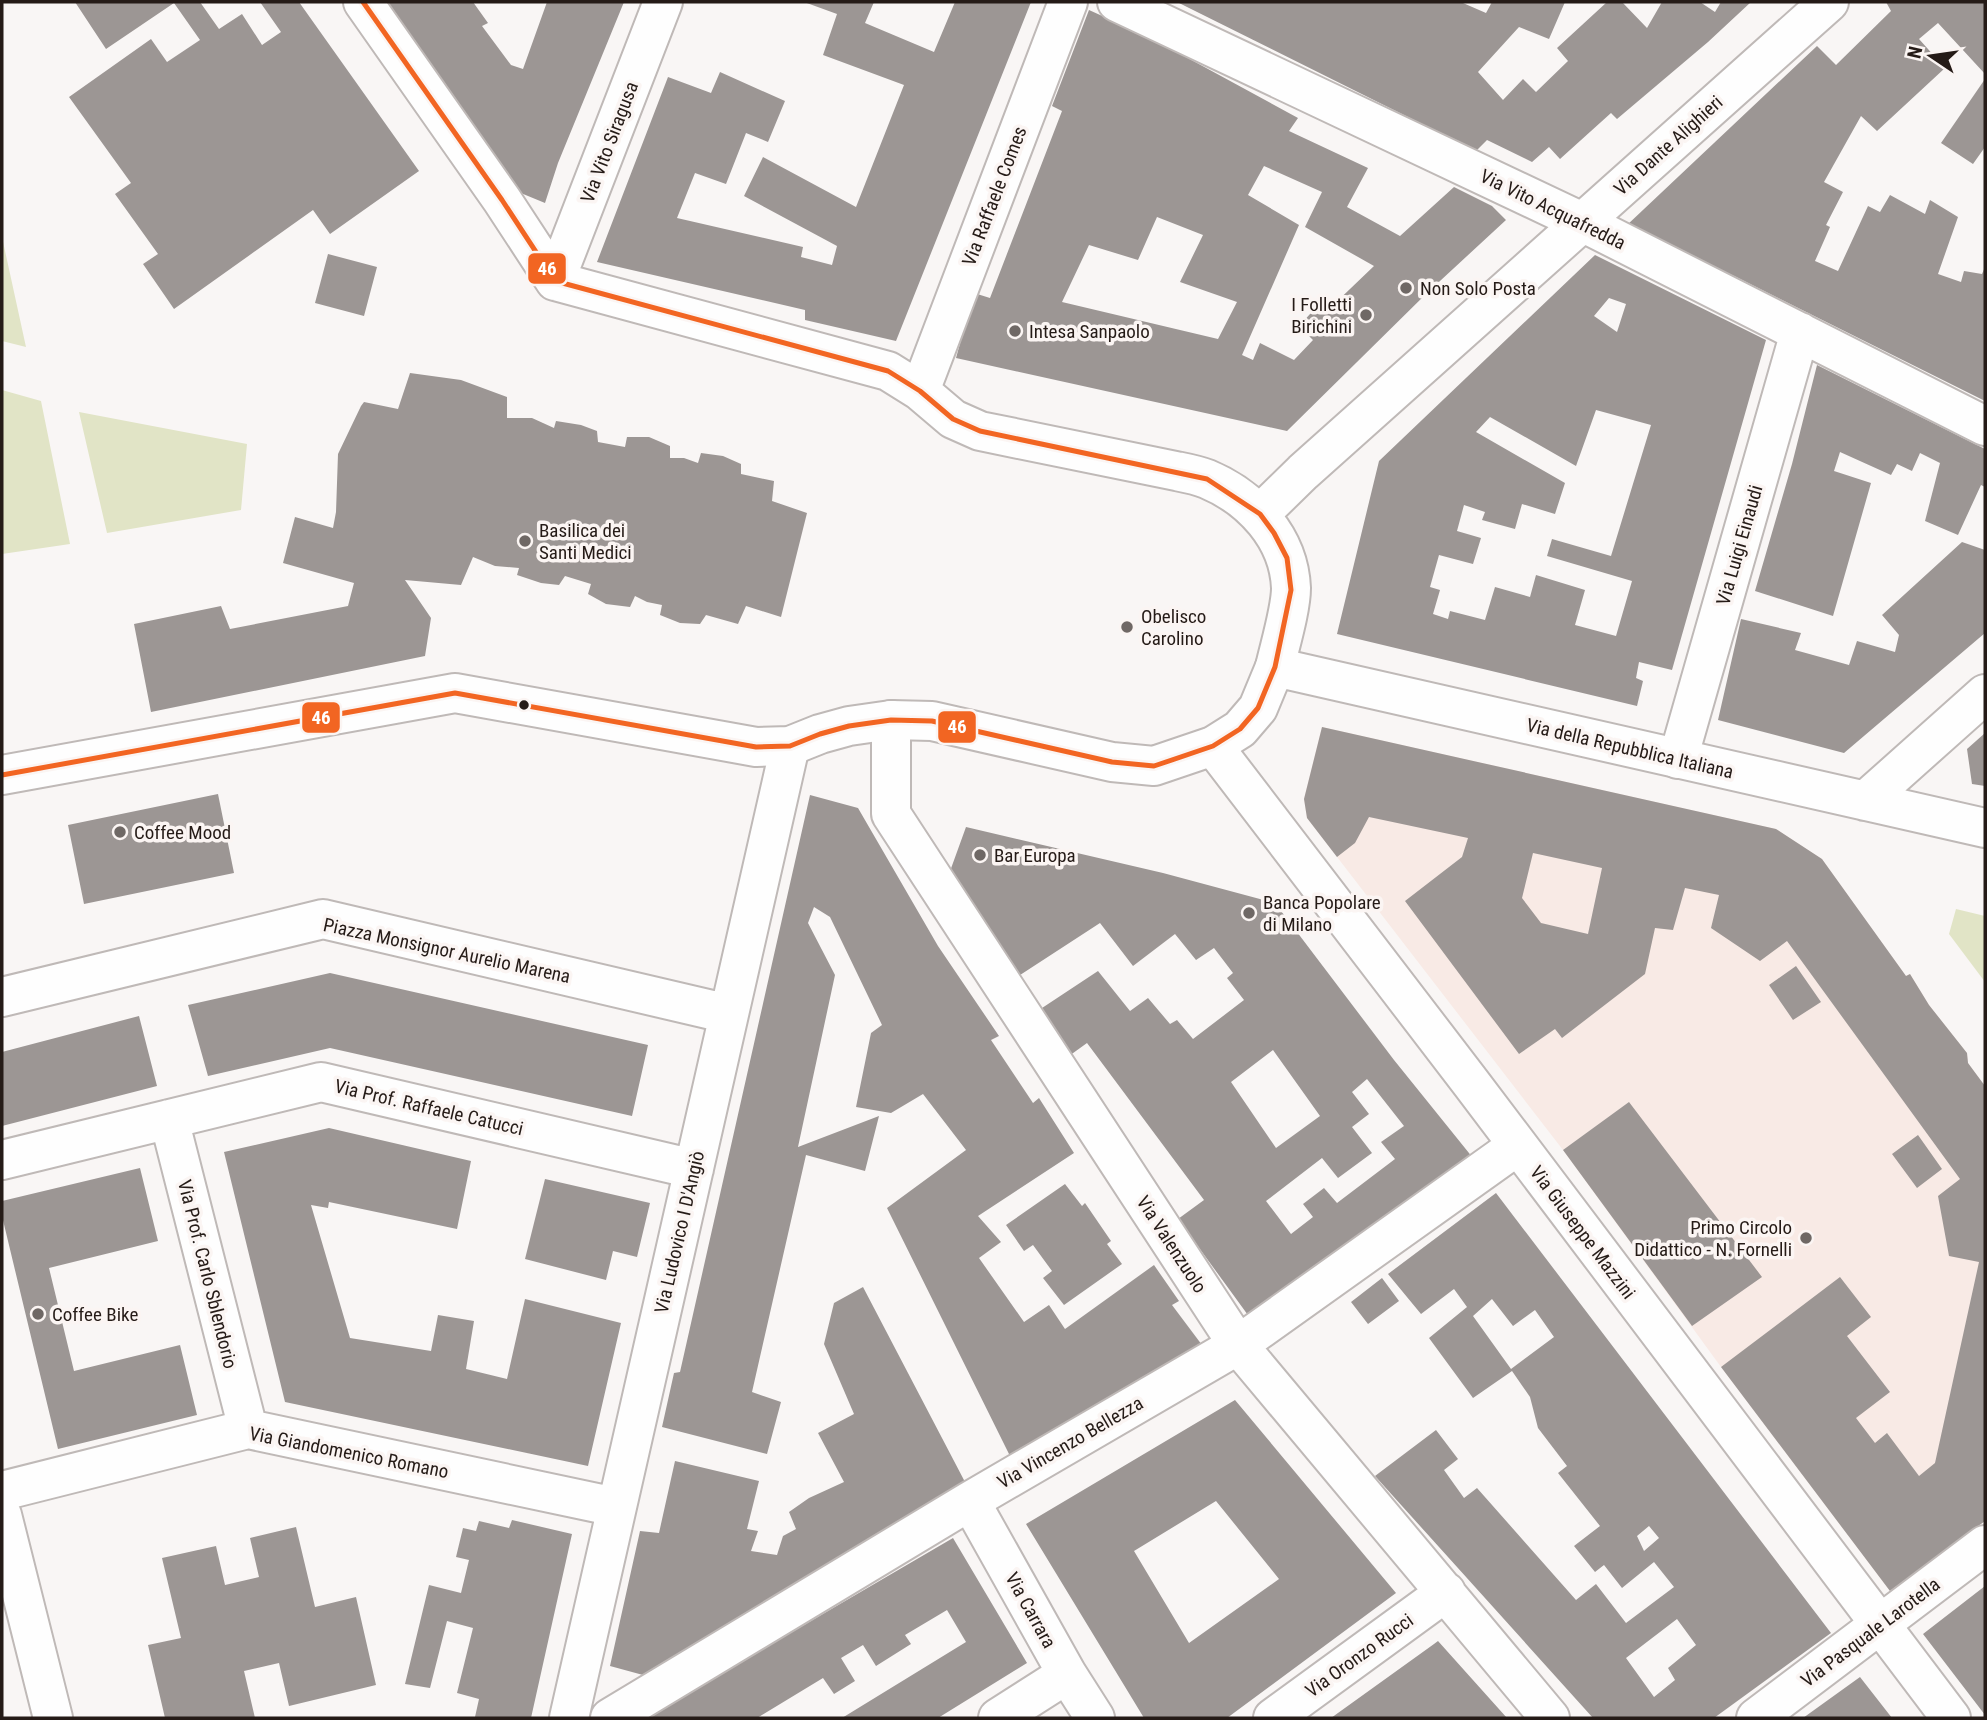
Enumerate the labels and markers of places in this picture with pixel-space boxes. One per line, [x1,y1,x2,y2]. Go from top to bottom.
place label: Non Solo Posta [1420,277,1536,300]
marker: Non Solo Posta [1398,280,1414,296]
place label: I Folletti Birichini [1291,293,1352,338]
marker: I Folletti Birichini [1358,307,1374,323]
place label: Intesa Sanpaolo [1029,320,1150,343]
marker: Intesa Sanpaolo [1007,323,1023,339]
place label: Basilica dei Santi Medici [539,519,632,564]
marker: Basilica dei Santi Medici [517,533,533,549]
place label: Obelisco Carolino [1141,605,1206,650]
marker: Obelisco Carolino [1119,619,1135,635]
unlabelled marker [517,698,531,712]
place label: Coffee Mood [134,821,231,844]
marker: Coffee Mood [112,824,128,840]
place label: Bar Europa [994,844,1076,867]
marker: Bar Europa [972,847,988,863]
place label: Banca Popolare di Milano [1263,891,1381,936]
marker: Banca Popolare di Milano [1241,905,1257,921]
place label: Primo Circolo Didattico - N. Fornelli [1634,1216,1792,1261]
marker: Primo Circolo Didattico - N. Fornelli [1798,1230,1814,1246]
place label: Coffee Bike [52,1303,138,1326]
marker: Coffee Bike [30,1306,46,1322]

